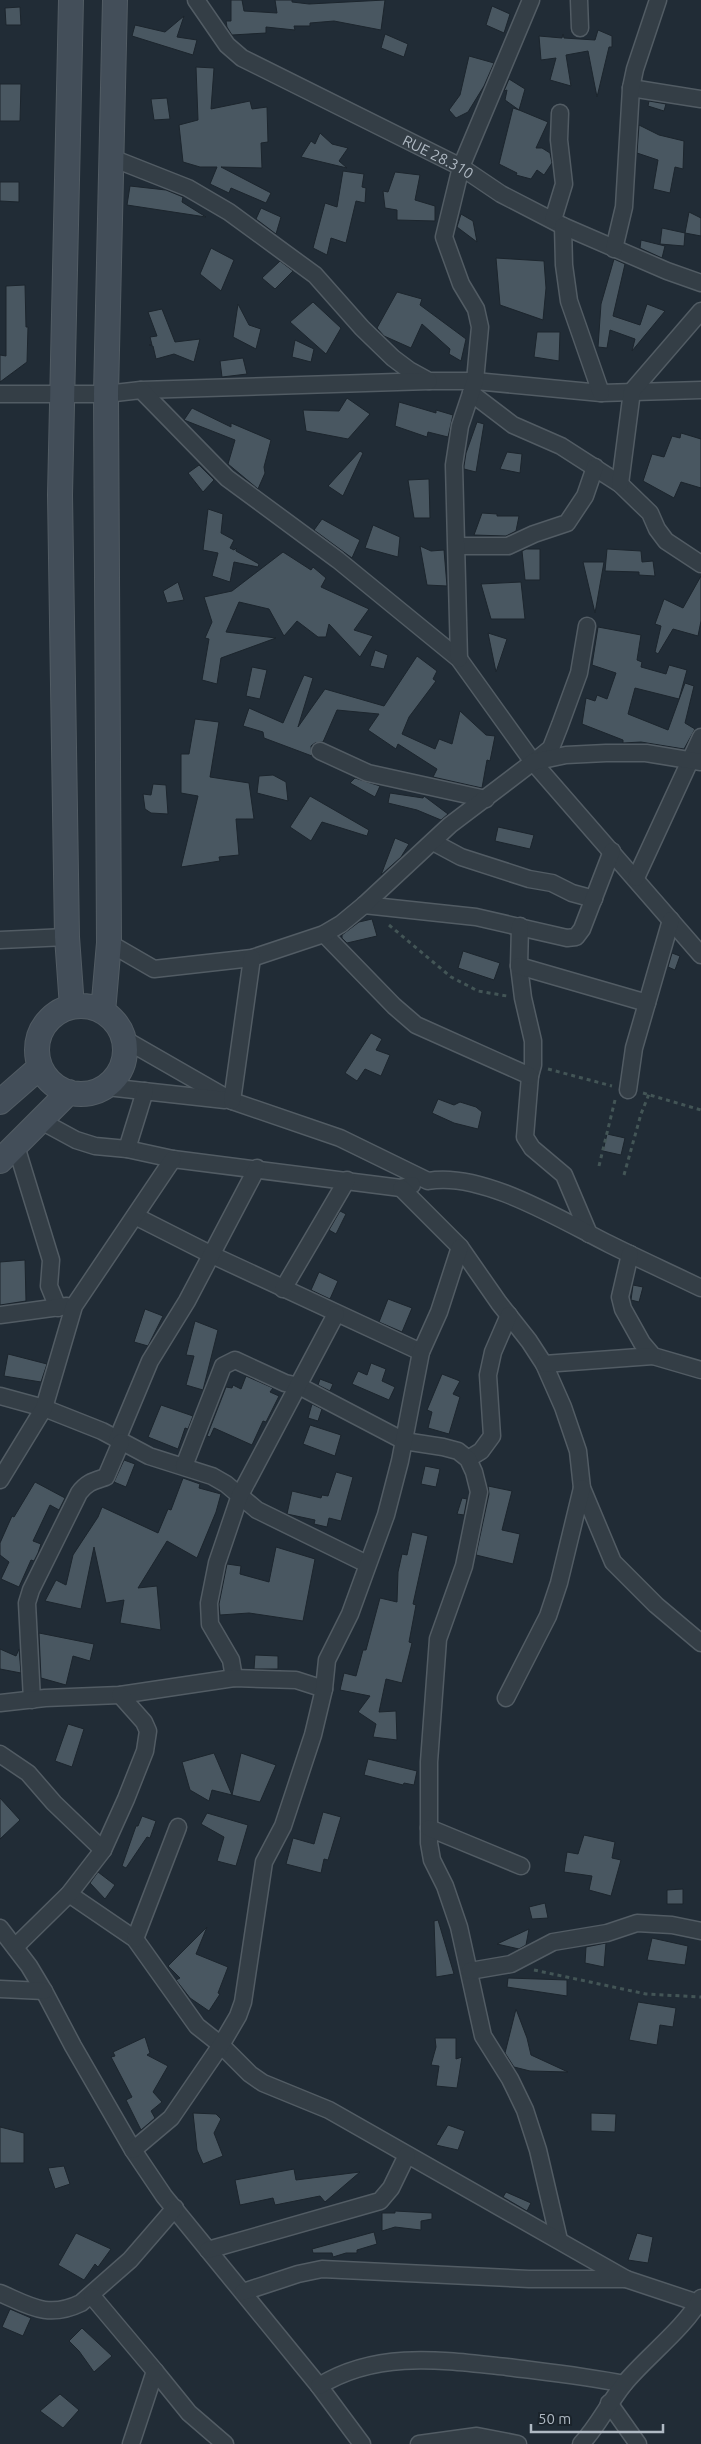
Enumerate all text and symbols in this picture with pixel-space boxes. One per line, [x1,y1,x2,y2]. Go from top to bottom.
street label: RUE 28.310 [400,131,477,182]
scale bar [531,2402,664,2434]
text: 50 m [538,2410,571,2427]

